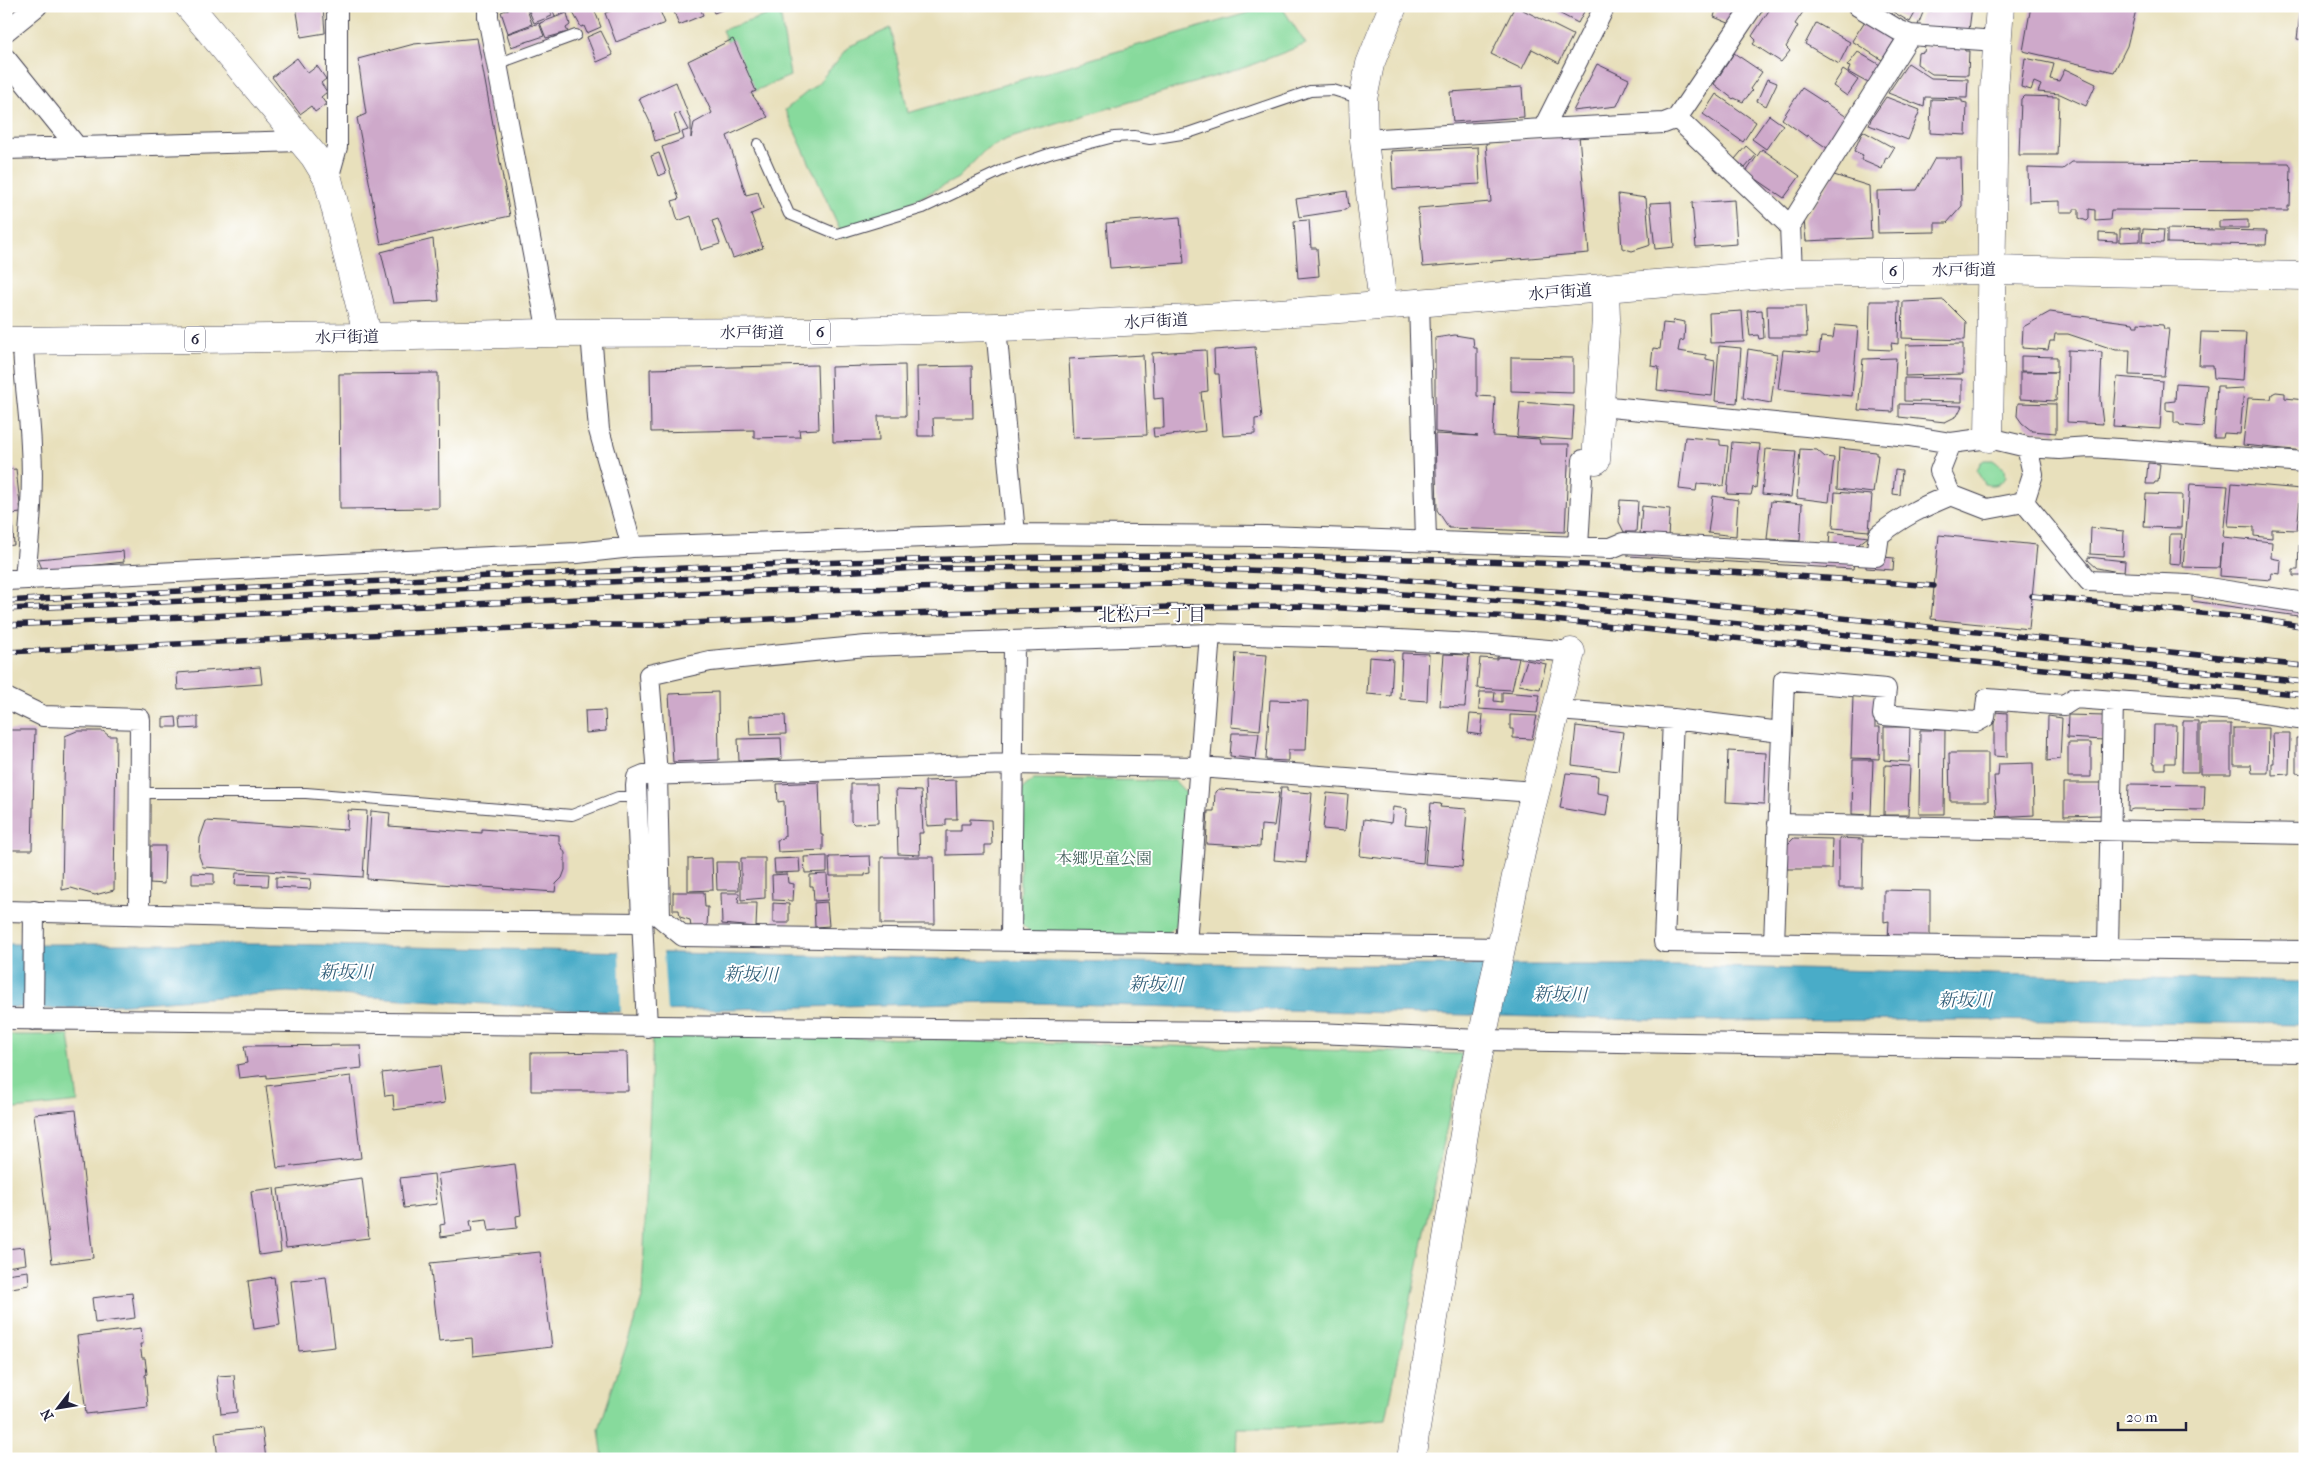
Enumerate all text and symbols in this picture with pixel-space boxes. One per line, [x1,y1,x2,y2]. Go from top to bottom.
road number: 6 [1883,258,1903,284]
street label: 水戸街道 [1932,260,1996,280]
street label: 水戸街道 [1527,280,1593,304]
street label: 水戸街道 [1124,310,1188,332]
road number: 6 [810,320,830,344]
street label: 水戸街道 [720,323,784,342]
road number: 6 [185,326,205,352]
street label: 水戸街道 [315,327,379,347]
district label: 北松戸一丁目 [1098,605,1206,626]
park label: 本郷児童公園 [1056,849,1152,868]
water label: 新坂川 [319,962,375,983]
water label: 新坂川 [724,964,780,986]
water label: 新坂川 [1129,974,1185,996]
water label: 新坂川 [1533,984,1589,1006]
water label: 新坂川 [1938,990,1994,1011]
north arrow [32,1382,82,1432]
scale bar [2118,1400,2186,1432]
text: N [37,1405,57,1423]
text: 20 m [2126,1408,2158,1426]

